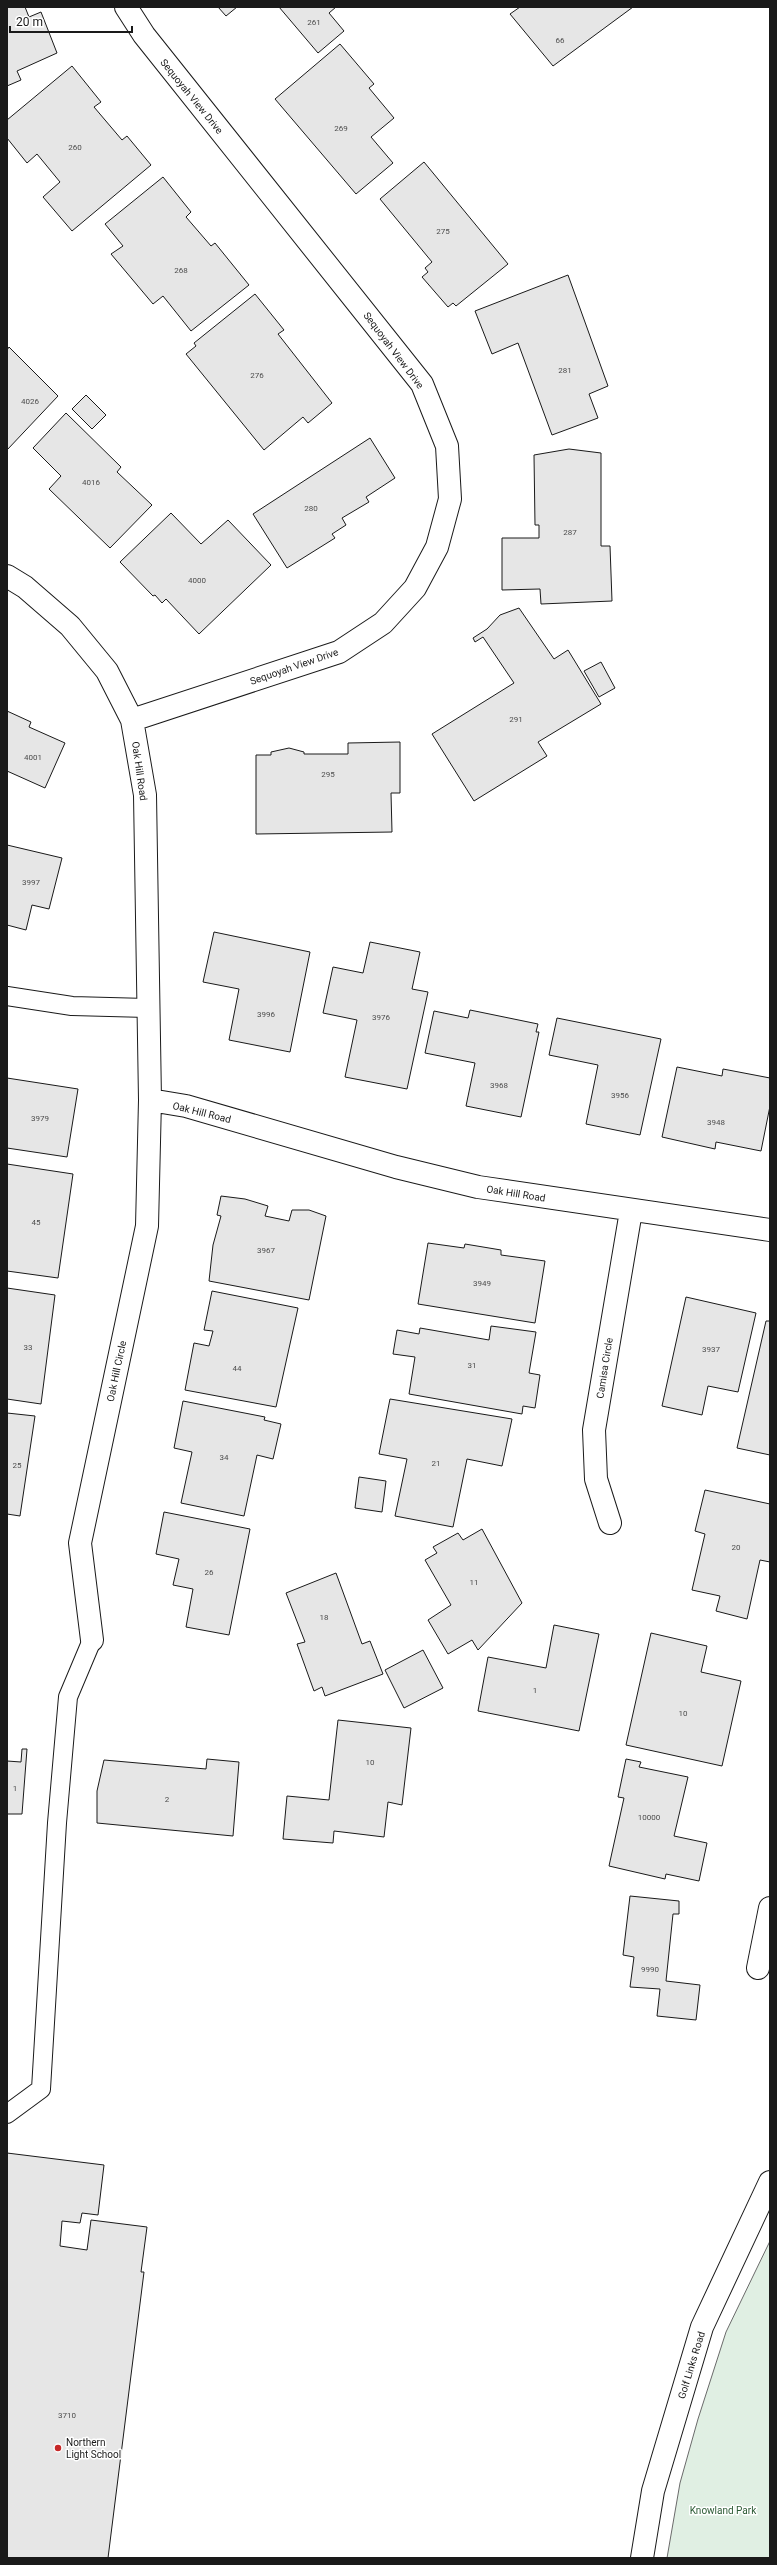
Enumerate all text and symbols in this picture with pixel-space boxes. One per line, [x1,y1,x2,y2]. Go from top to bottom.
scale bar [10,8,132,34]
text: 20 m [16,15,43,29]
house number: 261 [307,18,321,27]
house number: 66 [556,36,565,45]
street label: Sequoyah View Drive [158,57,225,136]
house number: 269 [334,124,348,133]
house number: 260 [68,143,82,152]
house number: 275 [436,227,450,236]
house number: 268 [174,266,188,275]
street label: Sequoyah View Drive [361,310,426,391]
house number: 281 [558,366,572,375]
house number: 276 [250,371,264,380]
house number: 4026 [21,397,39,406]
house number: 4016 [82,478,100,487]
house number: 280 [304,504,318,513]
house number: 287 [563,528,577,537]
house number: 4000 [188,576,206,585]
street label: Sequoyah View Drive [249,646,340,687]
house number: 291 [509,715,523,724]
street label: Oak Hill Road [130,741,149,801]
house number: 4001 [24,753,42,762]
house number: 295 [321,770,335,779]
house number: 3997 [22,878,40,887]
house number: 3996 [257,1010,275,1019]
house number: 3976 [372,1013,390,1022]
house number: 3968 [490,1081,508,1090]
house number: 3956 [611,1091,629,1100]
street label: Oak Hill Road [172,1100,232,1125]
house number: 3979 [31,1114,49,1123]
house number: 3948 [707,1118,725,1127]
street label: Oak Hill Road [486,1183,546,1204]
house number: 45 [32,1218,41,1227]
house number: 3967 [257,1246,275,1255]
house number: 3949 [473,1279,491,1288]
street label: Camisa Circle [594,1337,615,1399]
street label: Oak Hill Circle [105,1340,128,1403]
house number: 33 [24,1343,33,1352]
house number: 3937 [702,1345,720,1354]
house number: 31 [468,1361,477,1370]
house number: 44 [233,1364,242,1373]
house number: 34 [220,1453,229,1462]
house number: 21 [432,1459,441,1468]
house number: 25 [13,1461,22,1470]
house number: 20 [732,1543,741,1552]
house number: 26 [205,1568,214,1577]
house number: 11 [470,1578,479,1587]
house number: 18 [320,1613,329,1622]
house number: 1 [533,1686,537,1695]
house number: 10 [679,1709,688,1718]
house number: 10 [366,1758,375,1767]
house number: 1 [13,1784,17,1793]
house number: 2 [165,1795,170,1804]
house number: 10000 [638,1813,661,1822]
house number: 9990 [641,1965,659,1974]
street label: Golf Links Road [676,2330,707,2400]
house number: 3710 [58,2411,76,2420]
place label: Northern Light School [66,2437,121,2460]
marker: Northern Light School [53,2443,63,2453]
park label: Knowland Park [690,2505,757,2516]

